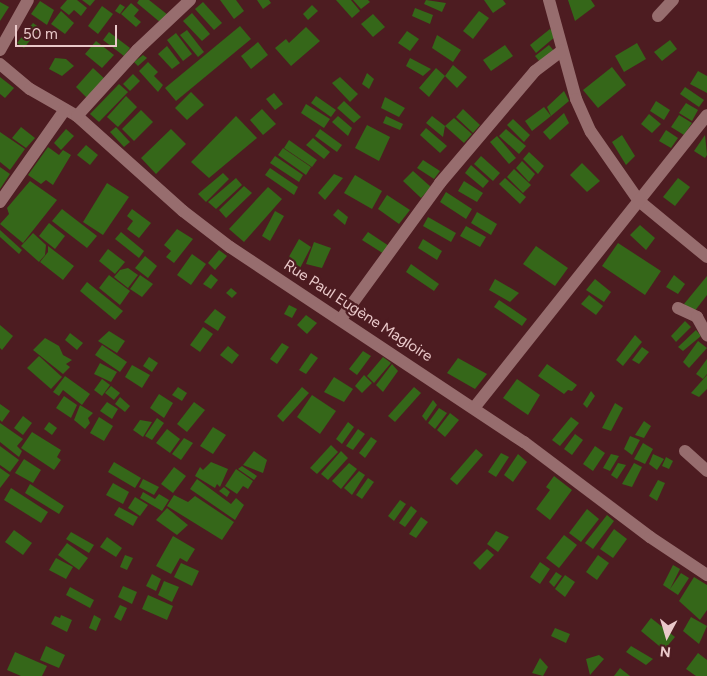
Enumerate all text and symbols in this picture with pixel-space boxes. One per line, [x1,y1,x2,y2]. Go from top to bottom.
scale bar [18,15,120,47]
text: 50 m [23,25,58,43]
street label: Rue Paul Eugène Magloire [280,256,436,366]
north arrow [642,611,692,661]
text: N [659,642,672,660]

